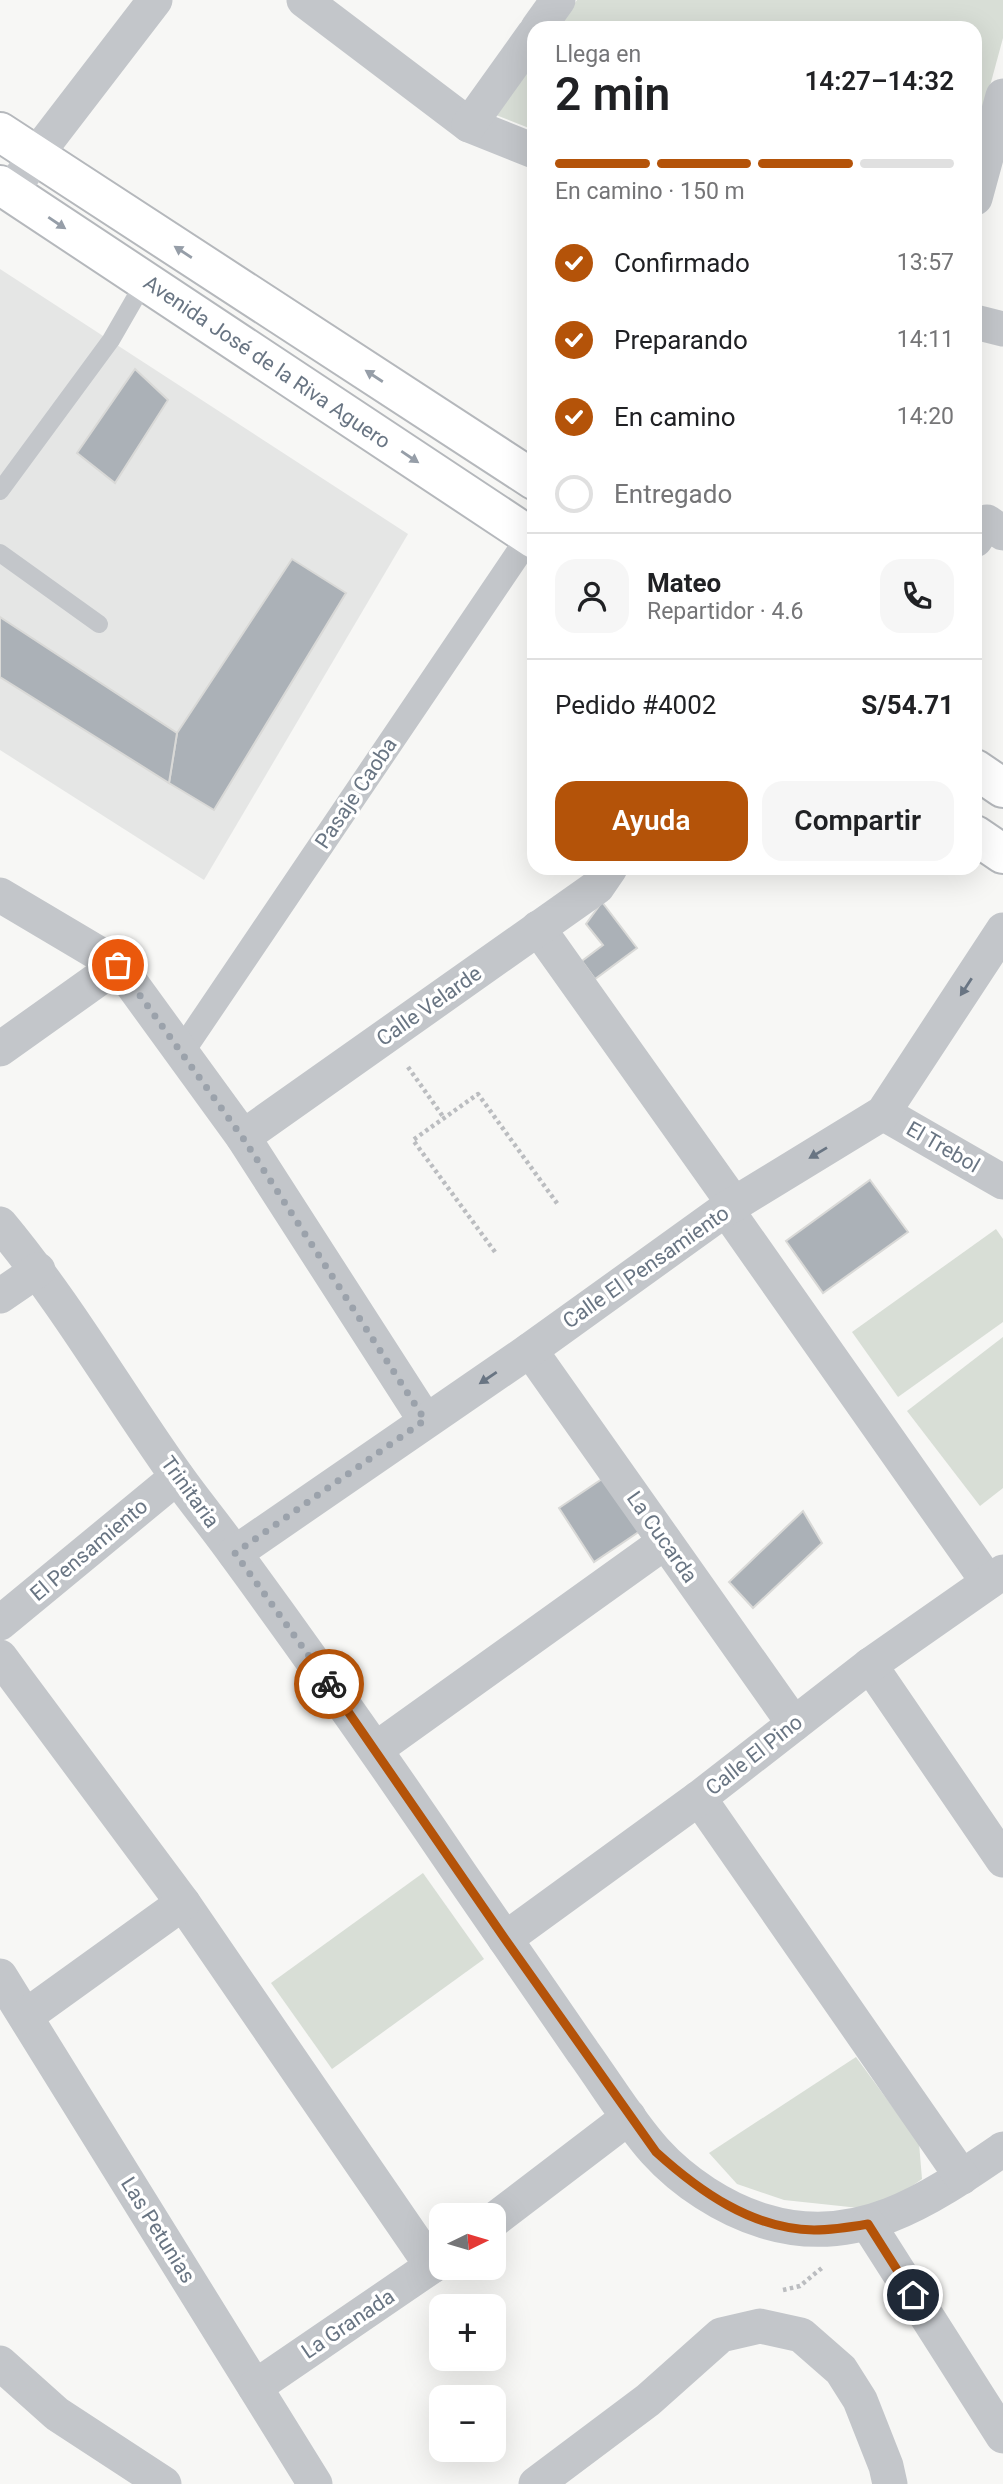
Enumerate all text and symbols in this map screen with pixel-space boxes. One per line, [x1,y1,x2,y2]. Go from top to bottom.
text: Llega en [555,41,641,68]
text: 14:27–14:32 [804,66,954,96]
text: 2 min [555,67,670,121]
text: En camino · 150 m [555,178,745,205]
one-way arrow [48,216,66,230]
icon: check [555,244,593,282]
one-way arrow [174,245,193,258]
text: Confirmado [614,248,750,278]
text: 13:57 [897,249,954,276]
street label: Avenida José de la Riva Aguero [139,270,395,454]
icon: check [555,321,593,359]
text: Preparando [614,325,748,355]
text: 14:11 [897,326,954,353]
one-way arrow [364,369,384,382]
icon: check [555,398,593,436]
text: En camino [614,402,736,432]
text: 14:20 [897,403,954,430]
one-way arrow [400,450,420,463]
text: Entregado [614,479,732,509]
button: person [555,559,629,633]
button: phone [880,559,954,633]
text: Mateo [647,568,721,598]
text: Repartidor · 4.6 [647,598,804,625]
text: Pedido #4002 [555,690,716,720]
text: S/54.71 [861,690,954,720]
street label: Pasaje Caoba [310,733,402,853]
button: Ayuda [555,781,748,861]
button: Compartir [762,781,954,861]
pin [88,935,148,995]
icon: bag [99,946,137,984]
street label: Calle Velarde [372,961,486,1051]
one-way arrow [959,977,972,997]
street label: El Trebol [902,1116,984,1178]
one-way arrow [808,1147,827,1159]
street label: Calle El Pensamiento [558,1201,734,1333]
one-way arrow [479,1371,497,1385]
street label: Trinitaria [156,1452,224,1532]
street label: La Cucarda [622,1487,702,1587]
street label: El Pensamiento [26,1494,152,1606]
courier [294,1649,364,1719]
icon: bike [310,1665,348,1703]
street label: Calle El Pino [701,1710,807,1800]
street label: Las Petunias [116,2173,200,2287]
north arrow [429,2203,506,2280]
map controls [429,2203,506,2462]
pin [883,2265,943,2325]
icon: home [894,2276,932,2314]
street label: La Granada [297,2284,399,2364]
button: + [429,2294,506,2371]
button: − [429,2385,506,2462]

